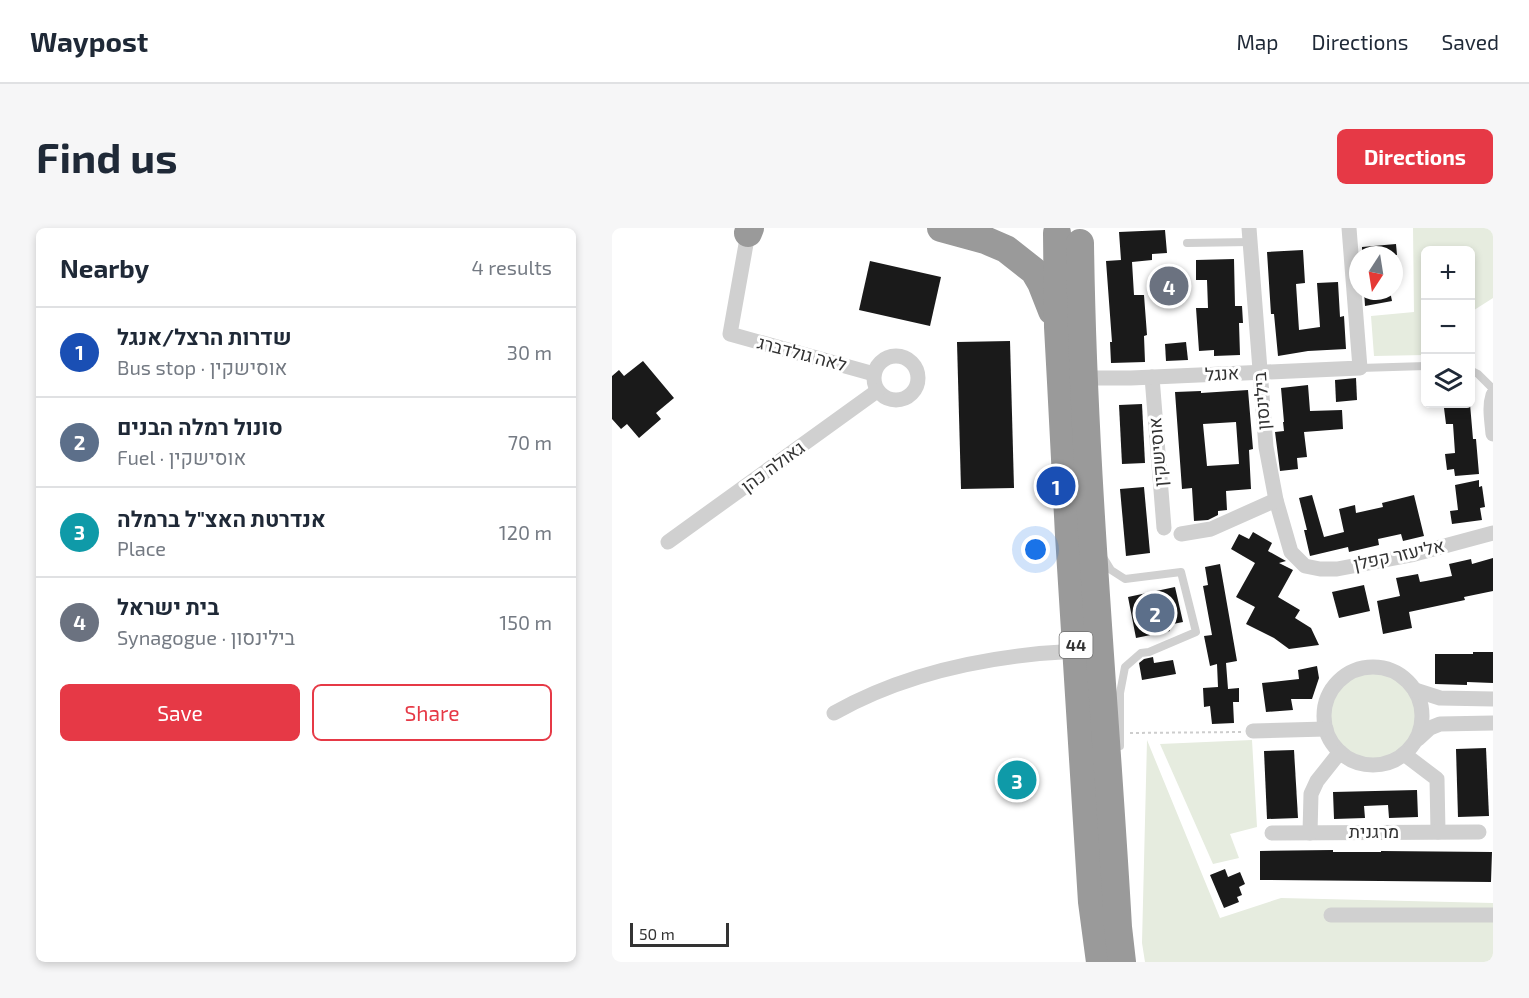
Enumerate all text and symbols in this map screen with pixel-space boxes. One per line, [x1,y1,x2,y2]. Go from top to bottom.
text: Waypost [30,24,148,58]
text: Map [1236,29,1279,54]
text: Directions [1312,29,1408,54]
text: Saved [1441,29,1499,54]
button: Directions [1337,129,1493,184]
text: Find us [36,131,178,181]
north arrow [1349,246,1403,300]
map controls [1421,246,1475,408]
button: + [1421,246,1475,300]
text: Nearby [60,252,149,283]
text: 4 results [472,255,552,279]
pin: 4 [1150,264,1188,308]
button: − [1421,300,1475,354]
text: שדרות הרצל/אנגל [117,323,292,349]
street label: לאה גולדברג [755,331,849,376]
text: 1 [75,340,84,364]
text: 30 m [507,340,552,364]
button: layers [1421,354,1475,408]
text: Bus stop · אוסישקין [117,355,287,379]
street label: אנגל [1204,361,1240,385]
street label: בילינסון [1248,371,1274,431]
text: סונול רמלה הבנים [117,413,283,439]
street label: אוסישקין [1143,416,1171,488]
text: 2 [74,430,85,454]
text: 70 m [508,430,552,454]
street label: גאולה כהן [736,436,808,497]
text: Fuel · אוסישקין [117,445,246,469]
pin: 1 [1036,464,1076,508]
text: אנדרטת האצ"ל ברמלה [117,505,326,531]
text: 3 [74,520,85,544]
text: 120 m [499,520,552,544]
street label: אליעזר קפלן [1351,534,1446,574]
your location [1021,535,1050,564]
text: Place [117,536,166,560]
pin: 2 [1136,590,1174,636]
text: בית ישראל [117,593,219,619]
text: 4 [73,610,86,634]
text: 150 m [499,610,552,634]
text: Synagogue · בילינסון [117,625,295,649]
road number: 44 [1060,632,1092,658]
button: Save [60,684,300,741]
button: Share [312,684,552,741]
pin: 3 [998,758,1036,802]
street label: מרגנית [1349,820,1399,842]
scale bar [630,920,729,948]
text: 50 m [639,924,675,943]

